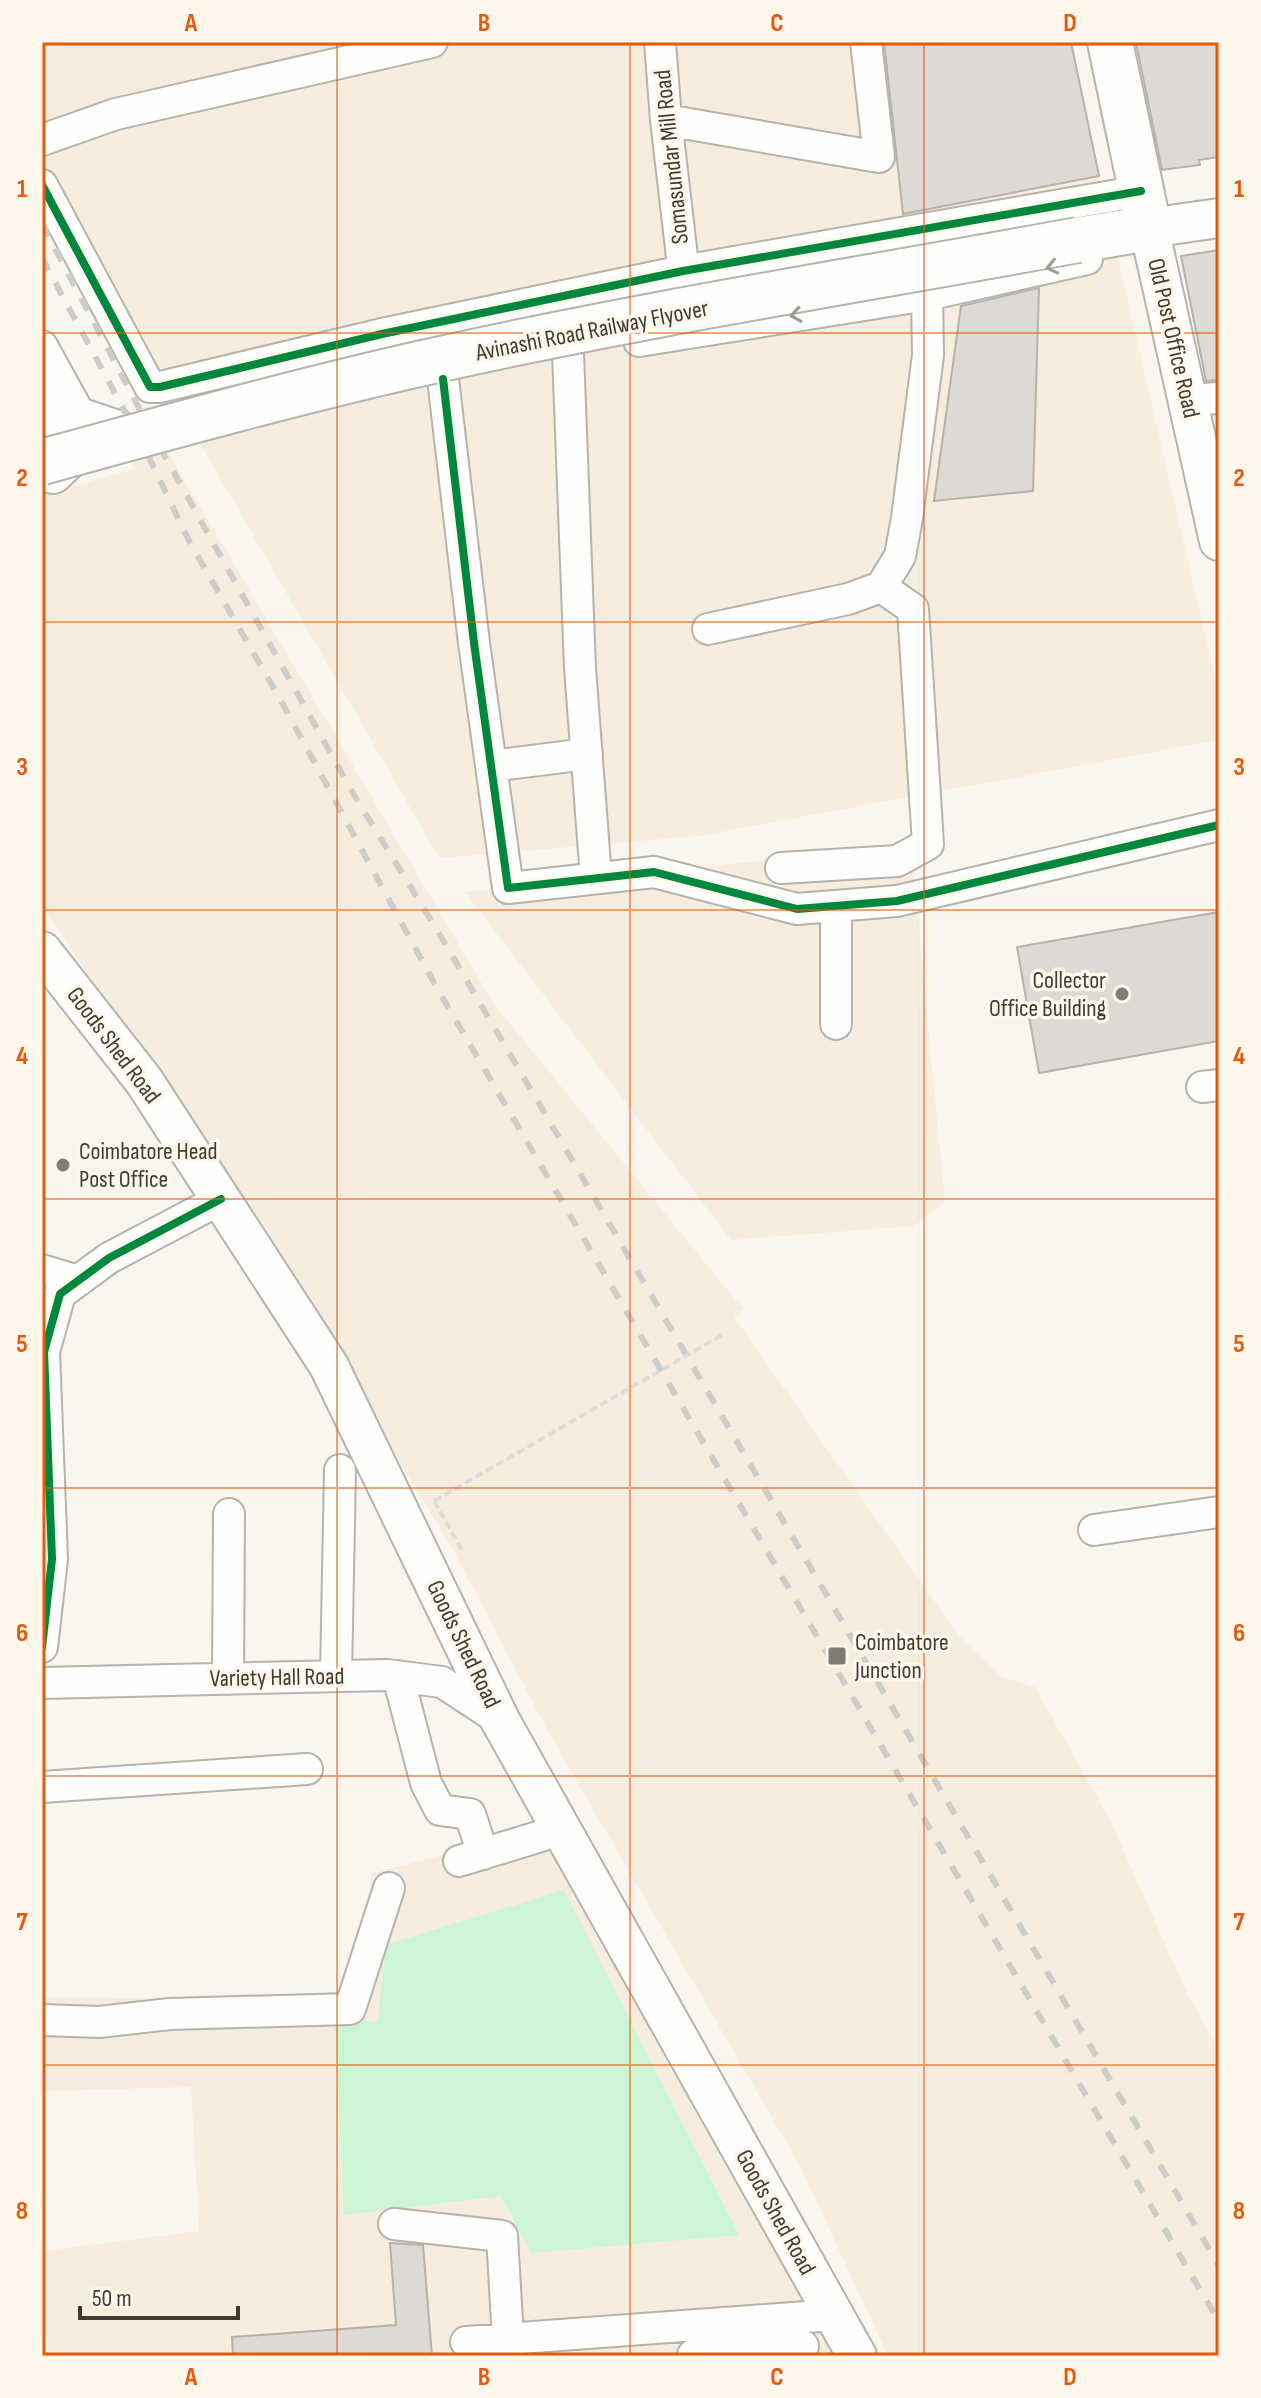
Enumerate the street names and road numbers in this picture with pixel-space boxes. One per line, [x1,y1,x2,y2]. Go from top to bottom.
street label: Somasundar Mill Road [648,68,695,246]
street label: Old Post Office Road [1141,255,1206,421]
street label: Avinashi Road Railway Flyover [472,294,711,367]
street label: Goods Shed Road [60,981,167,1109]
street label: Goods Shed Road [420,1576,507,1713]
street label: Variety Hall Road [209,1662,345,1693]
street label: Goods Shed Road [729,2145,822,2280]

